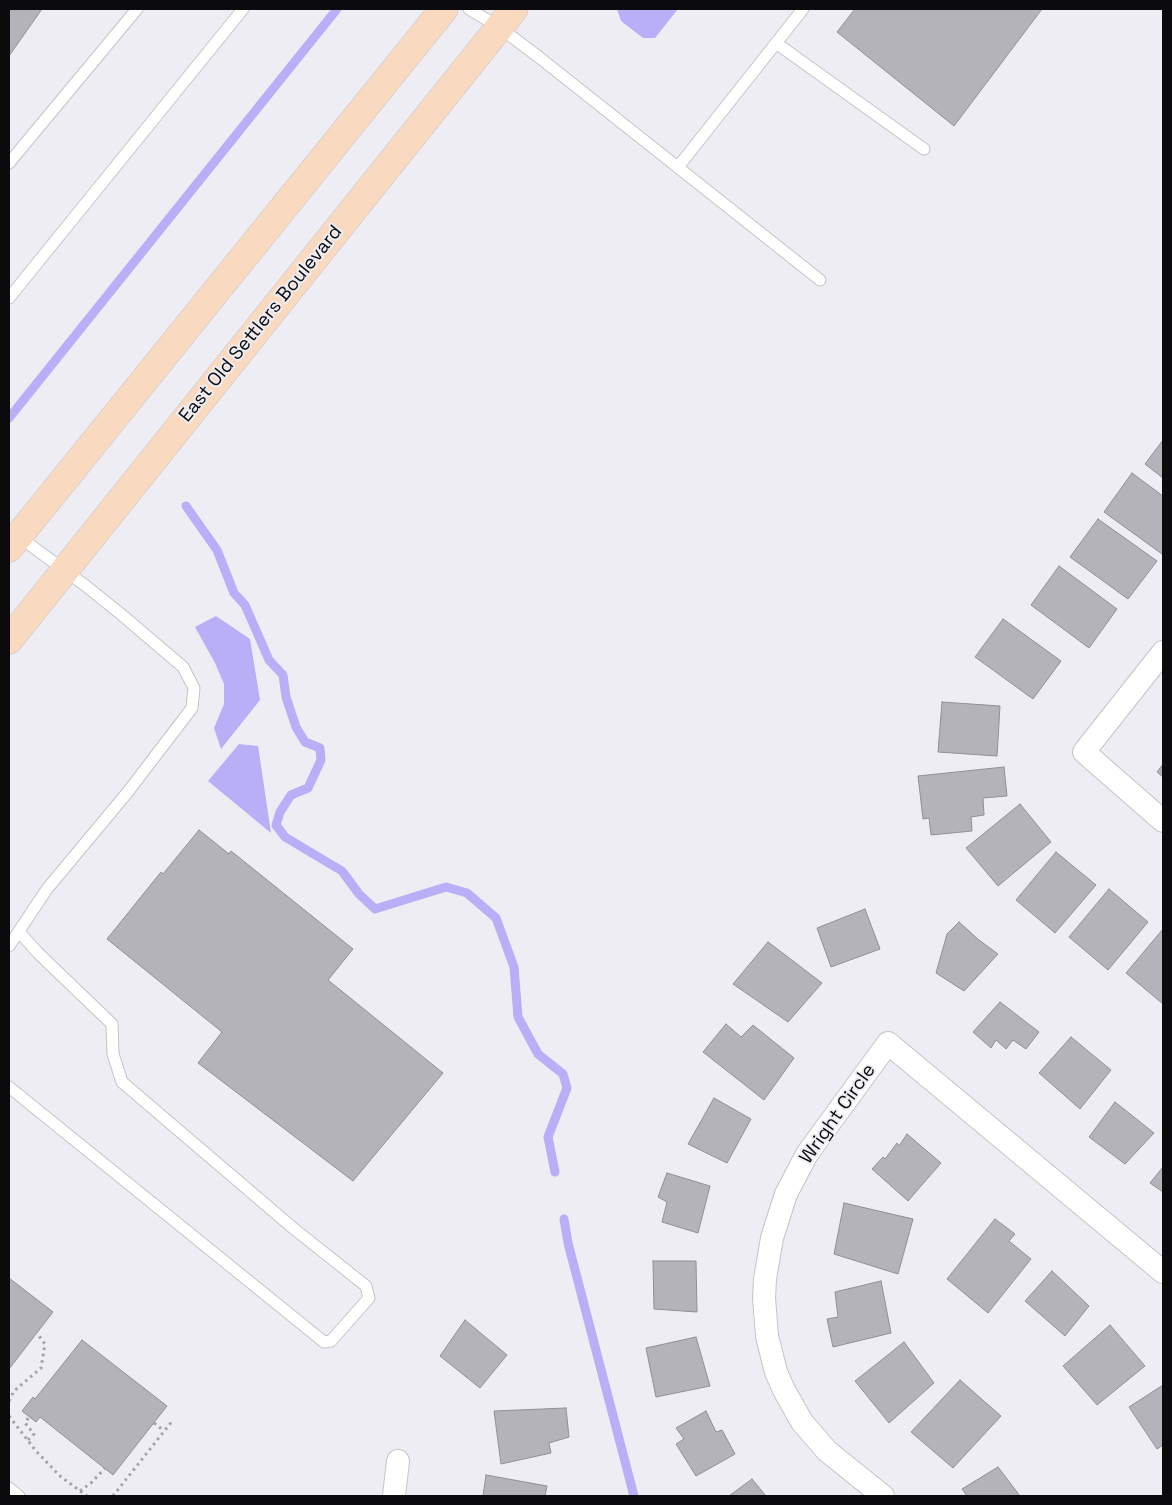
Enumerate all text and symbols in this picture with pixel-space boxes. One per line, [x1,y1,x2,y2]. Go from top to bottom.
street label: East Old Settlers Boulevard [175,221,347,427]
street label: Wright Circle [795,1060,881,1168]

